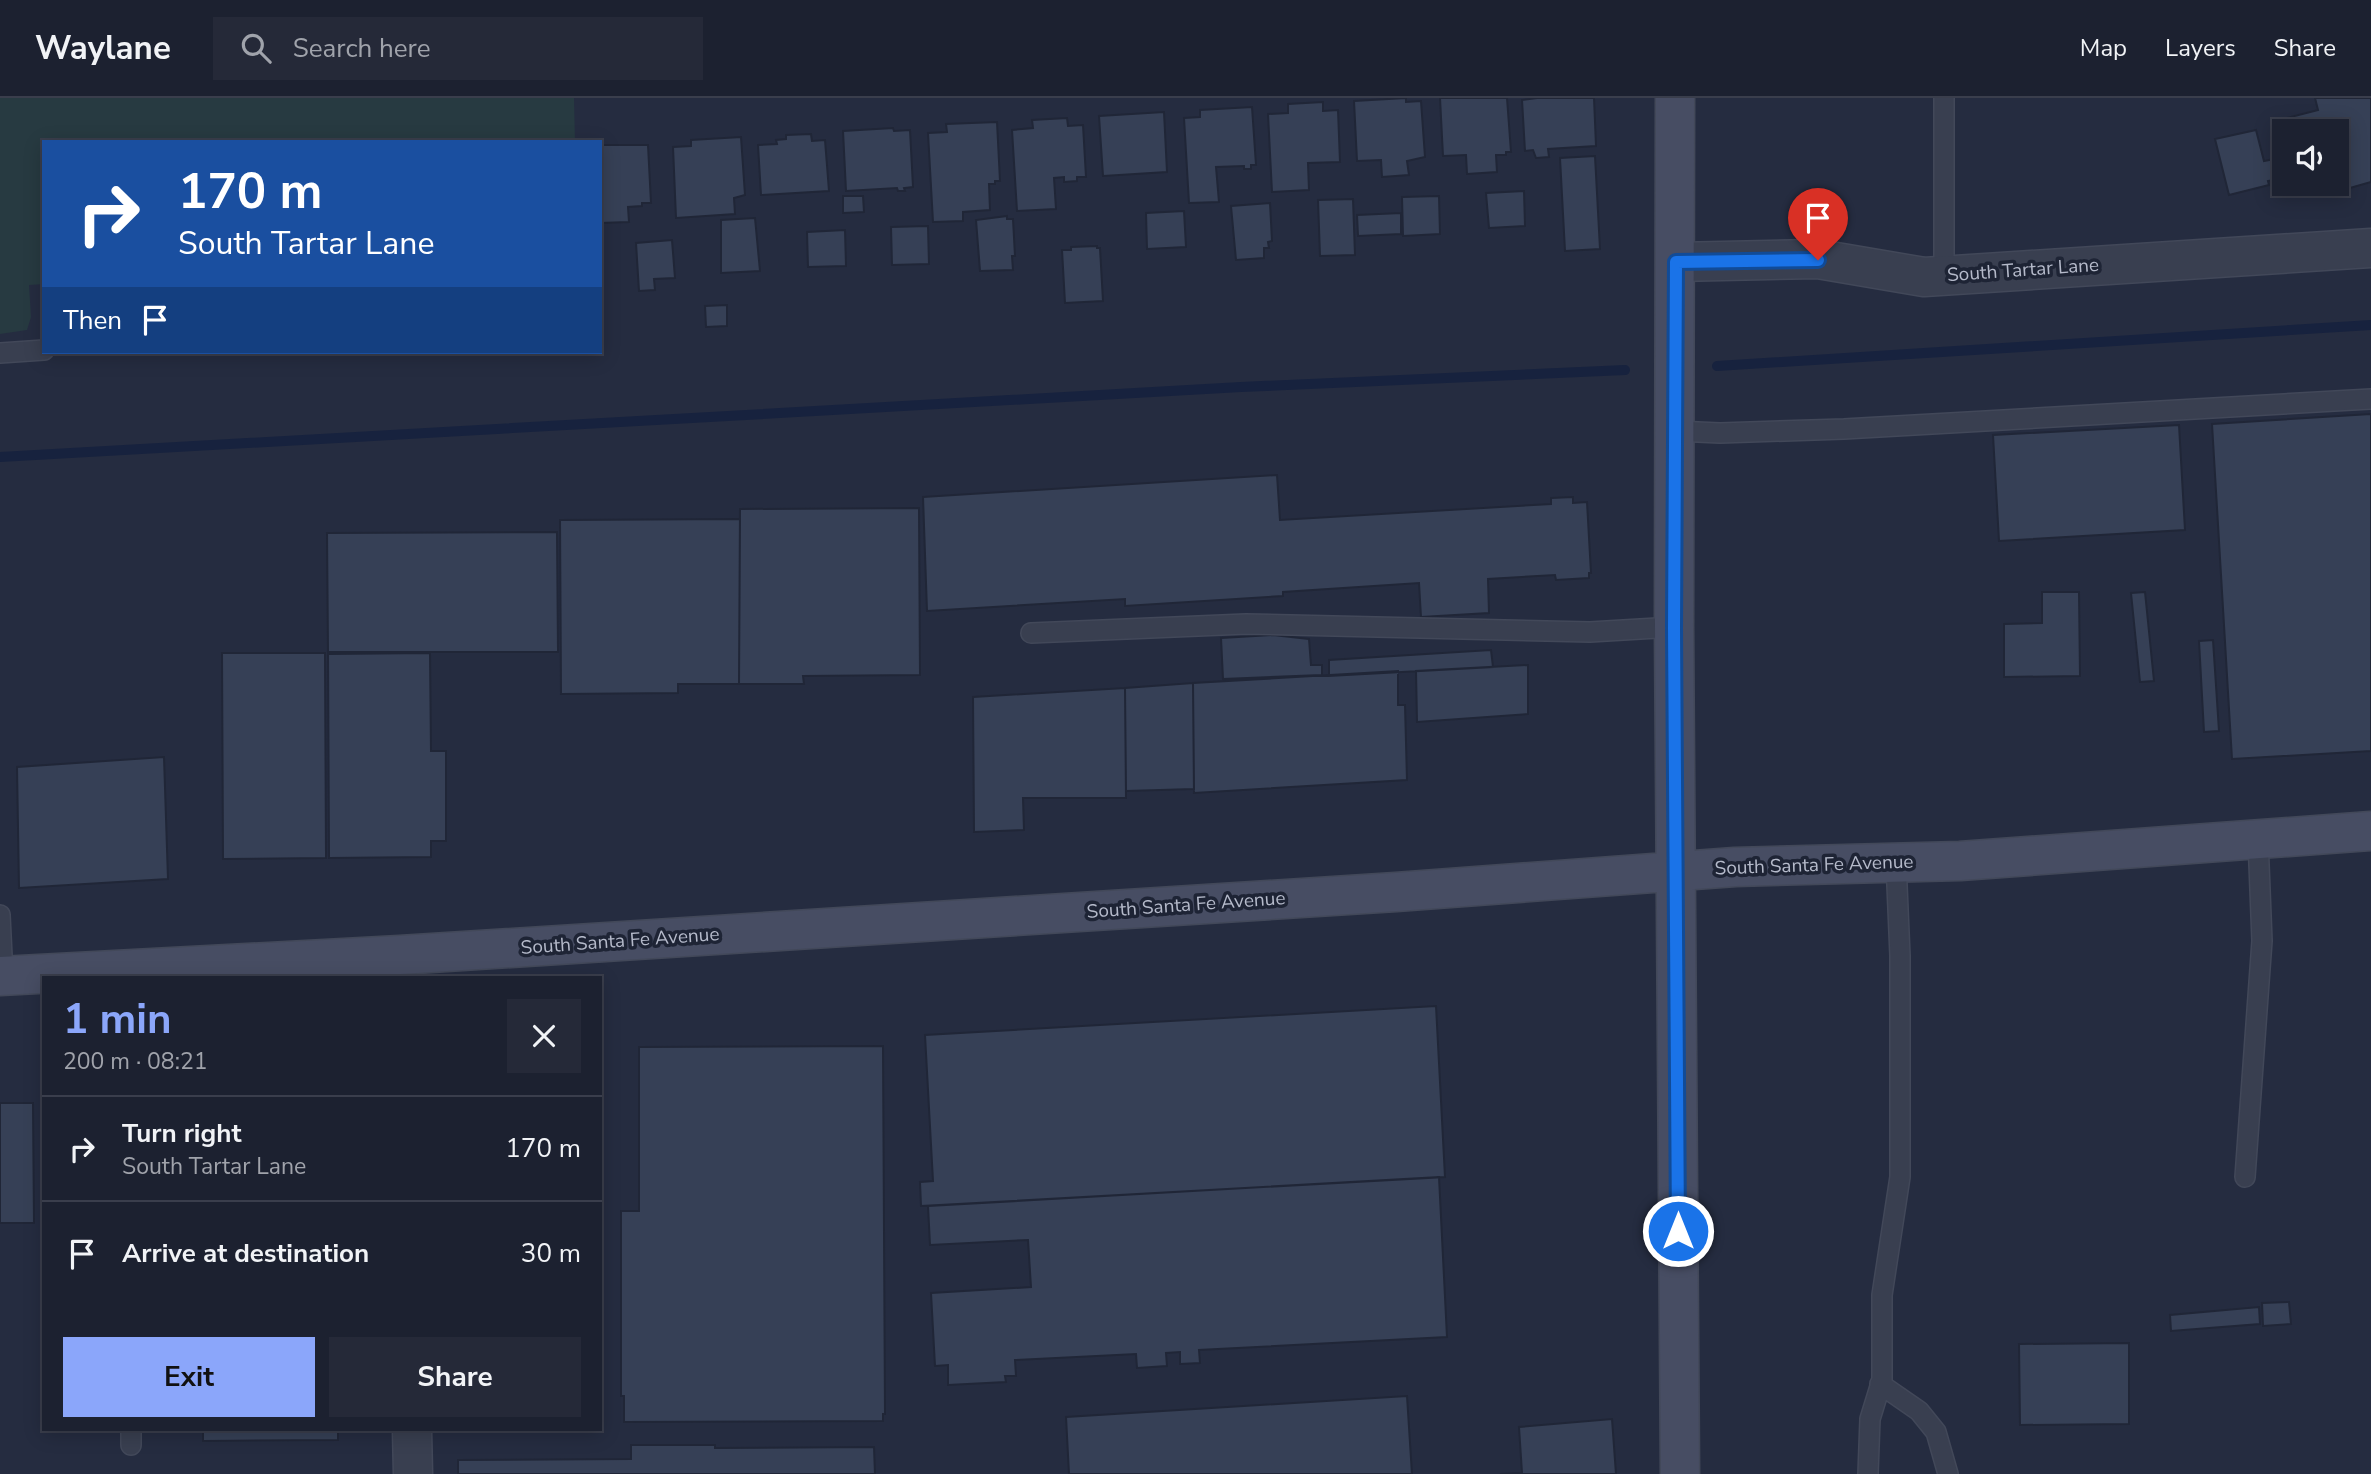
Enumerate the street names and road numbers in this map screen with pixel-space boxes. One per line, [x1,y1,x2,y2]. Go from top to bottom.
street label: South Tartar Lane [1946,252,2100,288]
street label: South Santa Fe Avenue [1714,849,1914,881]
street label: South Santa Fe Avenue [1086,885,1286,925]
street label: South Santa Fe Avenue [520,921,720,961]

